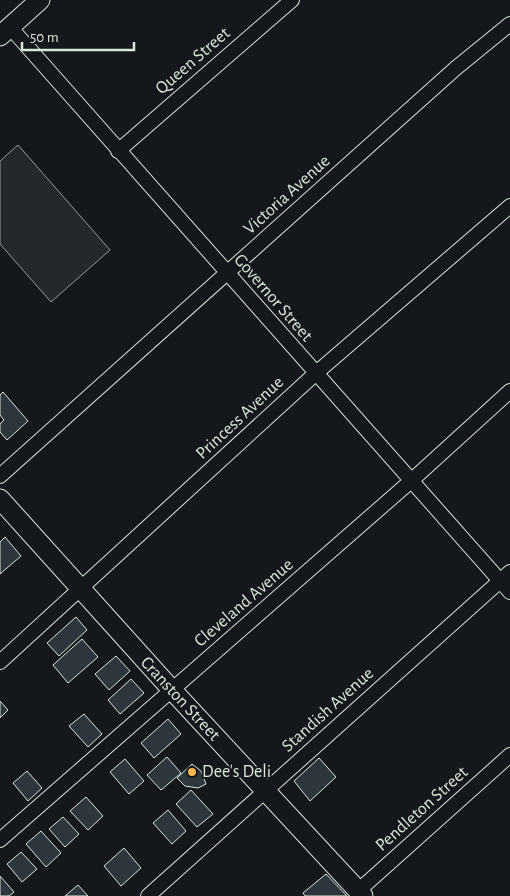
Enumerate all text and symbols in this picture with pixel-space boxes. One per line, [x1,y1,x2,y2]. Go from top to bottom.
scale bar [22,20,135,52]
street label: Queen Street [152,24,234,98]
text: 50 m [30,30,59,45]
street label: Victoria Avenue [240,152,334,238]
street label: Governor Street [230,251,316,345]
street label: Princess Avenue [193,373,287,463]
street label: Cleveland Avenue [191,555,297,651]
street label: Cranston Street [137,654,223,745]
street label: Standish Avenue [279,664,377,756]
place label: Dee's Deli [202,763,271,781]
street label: Pendleton Street [372,763,472,855]
marker: Dee's Deli [186,766,198,778]

